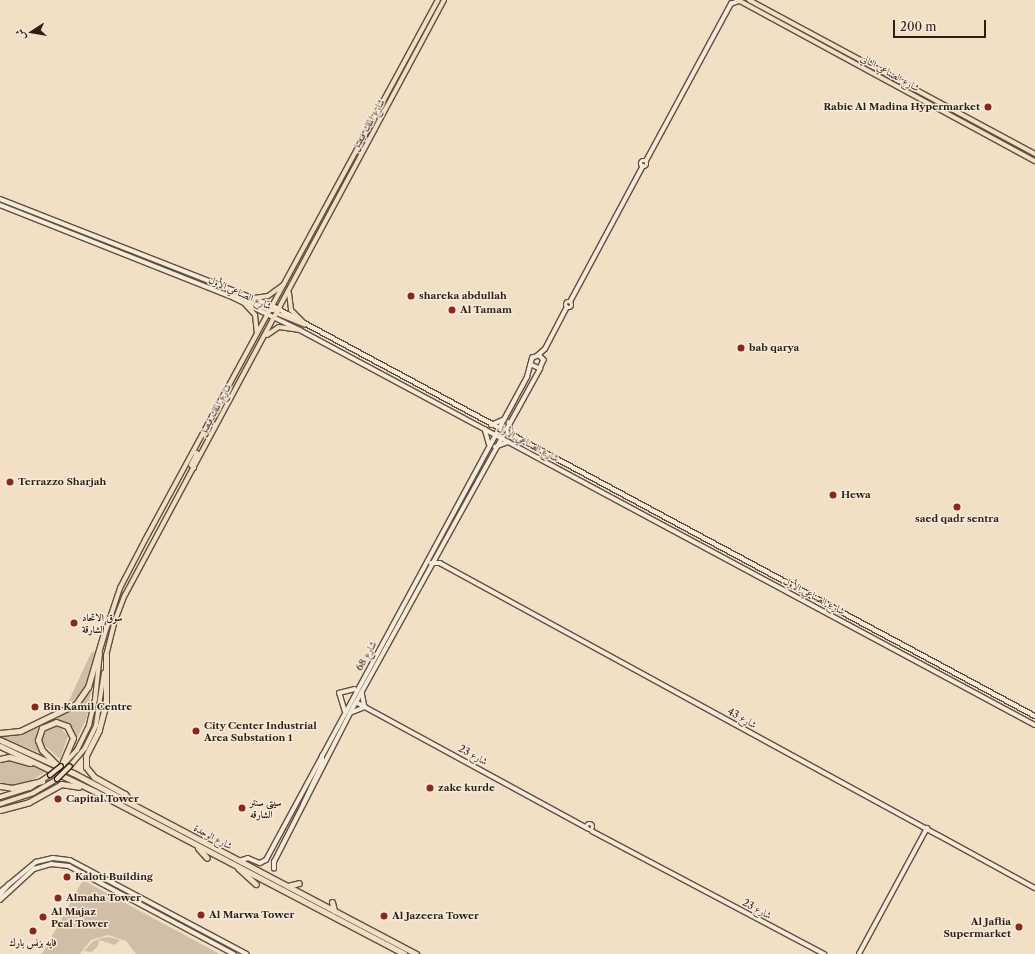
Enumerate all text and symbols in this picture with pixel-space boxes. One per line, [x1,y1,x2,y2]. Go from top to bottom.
north arrow [12,12,52,52]
scale bar [895,12,988,38]
text: 200 m [900,19,937,34]
text: ش [12,28,28,41]
street label: شارع الصناعي الثاني [859,52,921,94]
street label: شارع الملك فيصل [349,97,387,153]
place label: Rabie Al Madina Hypermarket [823,101,980,113]
marker: Rabie Al Madina Hypermarket [983,102,993,112]
street label: شارع الصناعي الأول [207,274,273,312]
place label: shareka abdullah [419,290,507,302]
marker: shareka abdullah [406,291,416,301]
place label: Al Tamam [460,304,512,316]
marker: Al Tamam [447,305,457,315]
place label: bab qarya [749,342,799,354]
marker: bab qarya [736,343,746,353]
street label: شارع الملك فيصل [196,382,234,438]
street label: شارع الصناعي الأول [495,422,561,464]
place label: Terrazzo Sharjah [18,476,106,488]
marker: Terrazzo Sharjah [5,477,15,487]
place label: Hewa [841,489,871,501]
marker: Hewa [828,490,838,500]
marker: saed qadr sentra [952,502,962,512]
place label: saed qadr sentra [915,513,999,525]
street label: شارع الصناعي الأول [781,575,847,617]
place label: سوق الاتحاد الشارقة [82,611,122,634]
marker: سوق الاتحاد الشارقة [69,618,79,628]
street label: شارع 68 [353,639,379,673]
place label: Bin Kamil Centre [43,701,132,713]
marker: Bin Kamil Centre [30,702,40,712]
street label: شارع 43 [725,705,759,731]
place label: City Center Industrial Area Substation 1 [204,719,317,742]
marker: City Center Industrial Area Substation 1 [191,726,201,736]
street label: شارع 23 [456,742,490,768]
place label: zake kurde [438,782,495,794]
marker: zake kurde [425,783,435,793]
place label: Capital Tower [66,793,139,805]
marker: Capital Tower [53,794,63,804]
place label: سيتي سنتر الشارقه [250,796,282,820]
marker: سيتي سنتر الشارقه [237,803,247,813]
street label: شارع الوحدة [192,822,234,852]
place label: Kaloti Building [75,871,153,883]
marker: Kaloti Building [62,872,72,882]
place label: Almaha Tower [66,892,141,904]
marker: Almaha Tower [53,893,63,903]
street label: شارع 23 [740,896,774,922]
place label: Al Majaz Peal Tower [51,905,108,928]
place label: Al Marwa Tower [209,909,295,921]
marker: Al Marwa Tower [196,910,206,920]
place label: Al Jazeera Tower [392,910,479,922]
marker: Al Jazeera Tower [379,911,389,921]
marker: Al Majaz Peal Tower [38,912,48,922]
place label: Al Jaflia Supermarket [943,915,1011,938]
marker: Al Jaflia Supermarket [1014,922,1024,932]
marker: فايه بزنس بارك [28,926,38,936]
place label: فايه بزنس بارك [9,937,57,949]

